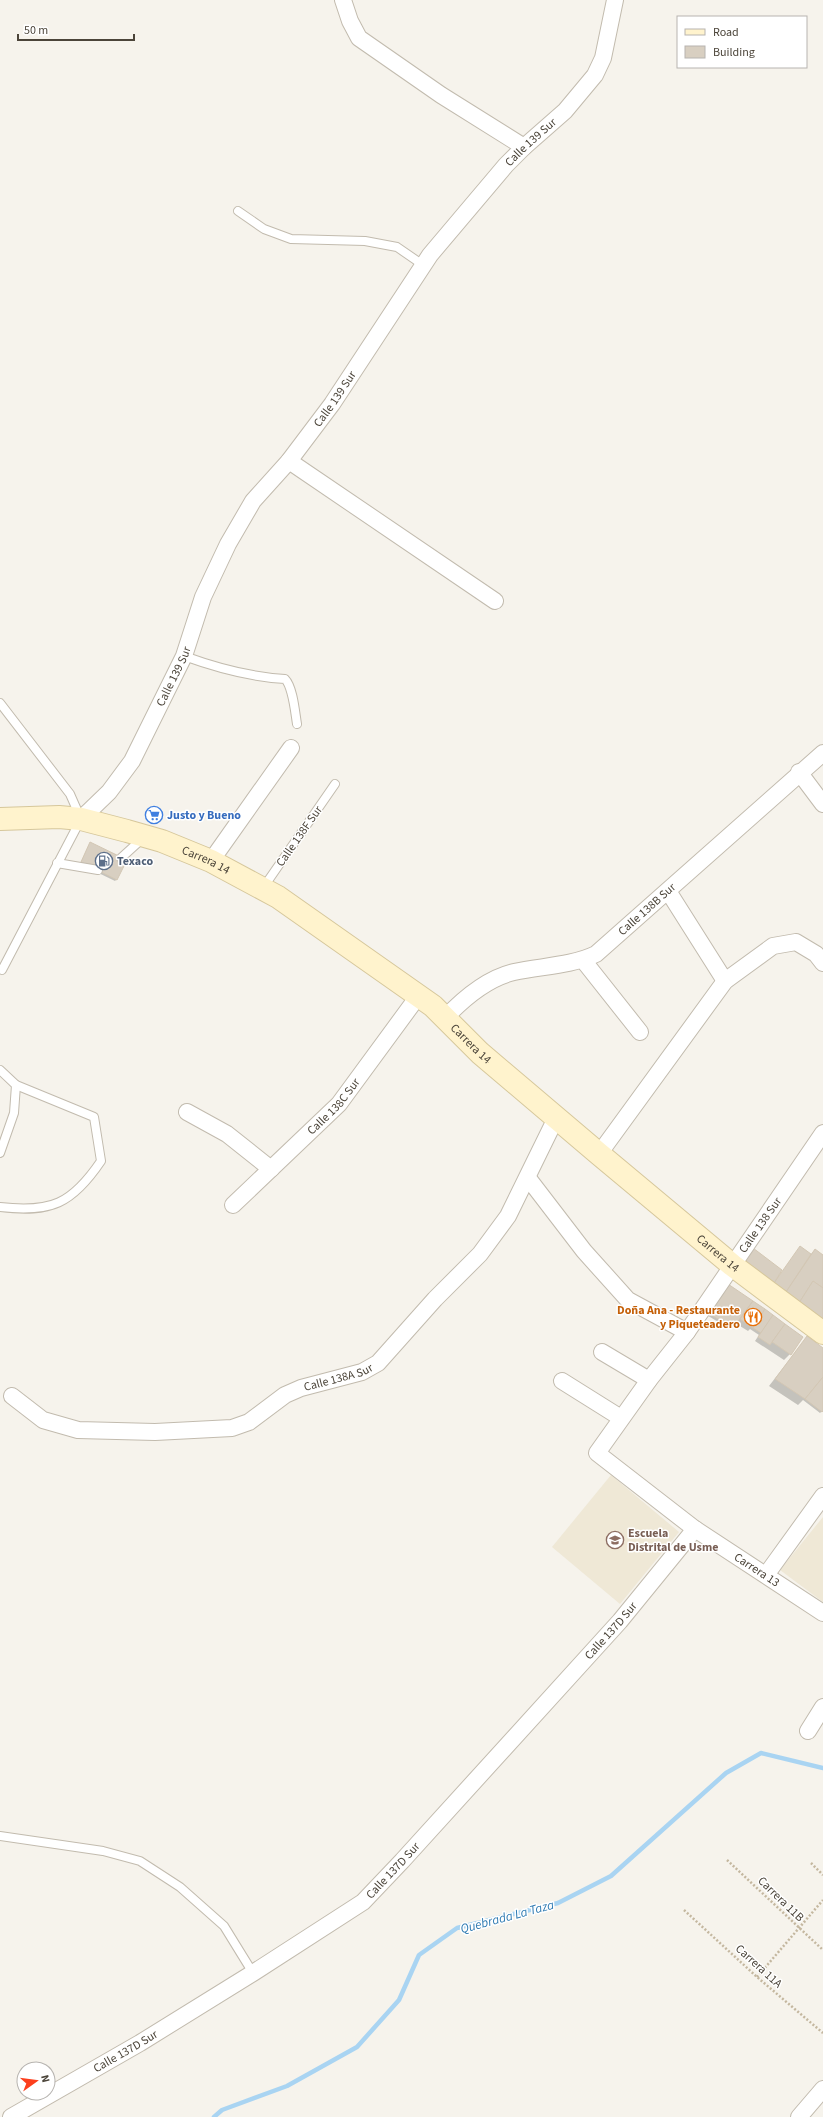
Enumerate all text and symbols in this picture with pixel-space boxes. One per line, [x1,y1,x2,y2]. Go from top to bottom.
scale bar [18,16,134,42]
legend [677,16,807,68]
text: 50 m [24,22,48,39]
text: Road [713,24,739,41]
text: Building [713,44,755,61]
street label: Calle 139 Sur [501,114,561,170]
street label: Calle 139 Sur [310,367,361,431]
street label: Calle 139 Sur [152,643,196,709]
street label: Calle 138F Sur [272,802,327,870]
supermarket icon: Justo y Bueno [144,805,164,825]
place label: Justo y Bueno [167,807,241,824]
street label: Carrera 14 [179,842,233,879]
fuel station icon: Texaco [94,851,114,871]
place label: Texaco [117,853,153,870]
street label: Calle 138B Sur [615,879,680,940]
street label: Carrera 14 [446,1020,495,1068]
street label: Calle 138C Sur [304,1074,365,1139]
street label: Calle 138 Sur [735,1193,786,1257]
street label: Carrera 14 [692,1231,743,1277]
place label: Doña Ana - Restaurante y Piqueteadero [617,1302,740,1333]
restaurant icon: Doña Ana - Restaurante y Piqueteadero [743,1307,763,1327]
street label: Calle 138A Sur [302,1359,377,1396]
place label: Escuela Distrital de Usme [628,1525,718,1556]
school or university icon: Escuela Distrital de Usme [605,1530,625,1550]
street label: Carrera 13 [731,1549,783,1591]
street label: Calle 137D Sur [581,1598,642,1664]
street label: Calle 137D Sur [362,1838,425,1903]
street label: Carrera 11B [754,1873,808,1926]
water label: Quebrada La Taza [458,1896,556,1938]
street label: Carrera 11A [731,1941,786,1992]
street label: Calle 137D Sur [90,2026,162,2077]
north arrow [16,2061,56,2101]
text: N [37,2073,53,2084]

